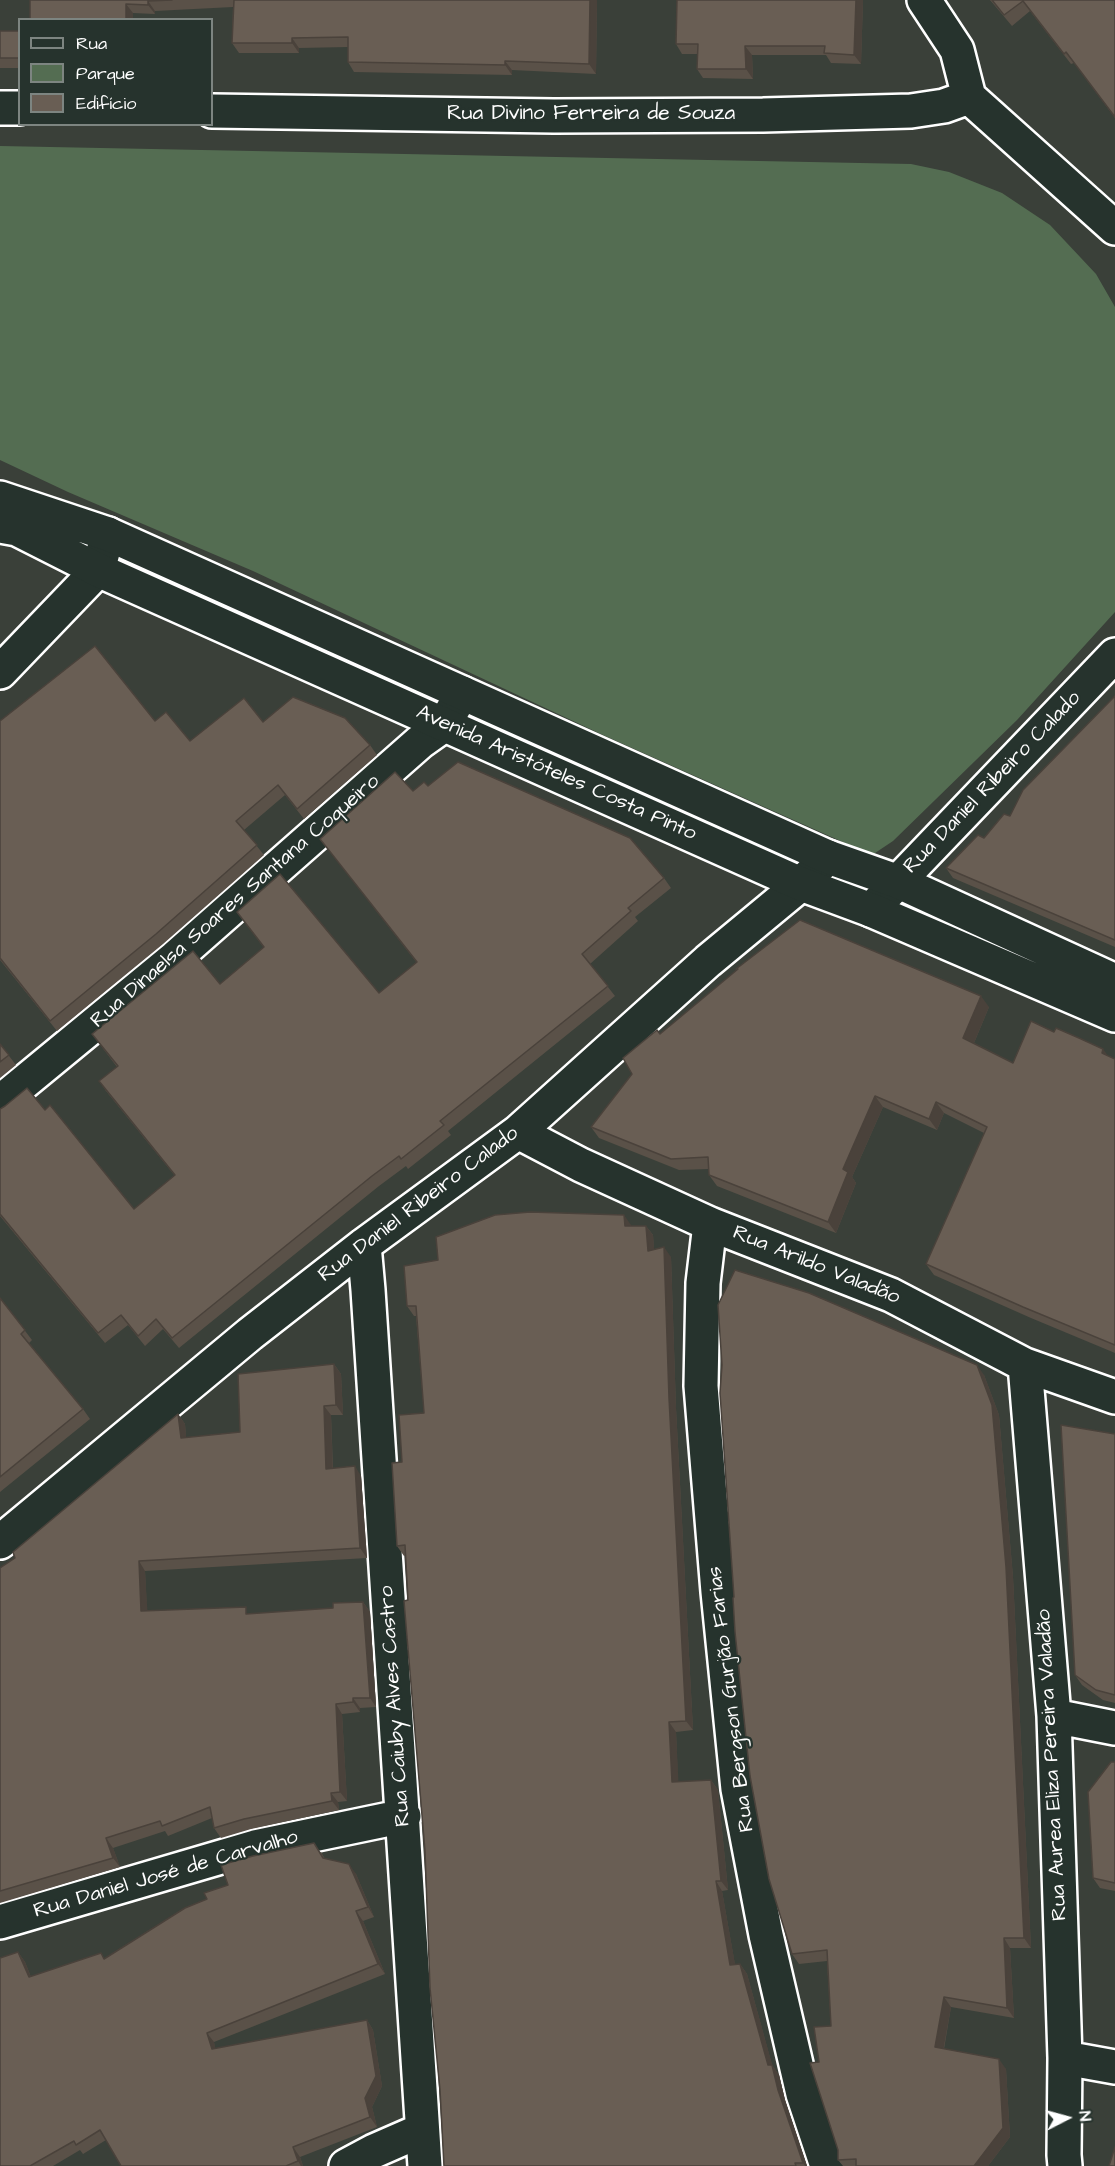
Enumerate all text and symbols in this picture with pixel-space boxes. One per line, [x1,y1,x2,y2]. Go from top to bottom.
legend [18,18,213,126]
text: Rua [76,31,107,56]
text: Parque [76,61,135,86]
text: Edifício [76,91,136,116]
street label: Rua Divino Ferreira de Souza [447,102,735,128]
street label: Rua Daniel Ribeiro Calado [899,686,1087,880]
street label: Avenida Aristóteles Costa Pinto [412,701,700,847]
street label: Rua Dinaelsa Soares Santana Coqueiro [86,770,386,1034]
street label: Rua Daniel Ribeiro Calado [314,1121,524,1289]
street label: Rua Arildo Valadão [729,1221,903,1311]
street label: Rua Bergson Gurjão Farias [703,1565,761,1833]
street label: Rua Caiuby Alves Castro [375,1585,417,1827]
street label: Rua Aurea Eliza Pereira Valadão [1032,1609,1074,1921]
street label: Rua Daniel José de Carvalho [31,1825,301,1925]
north arrow [1037,2088,1097,2148]
text: N [1073,2110,1096,2122]

